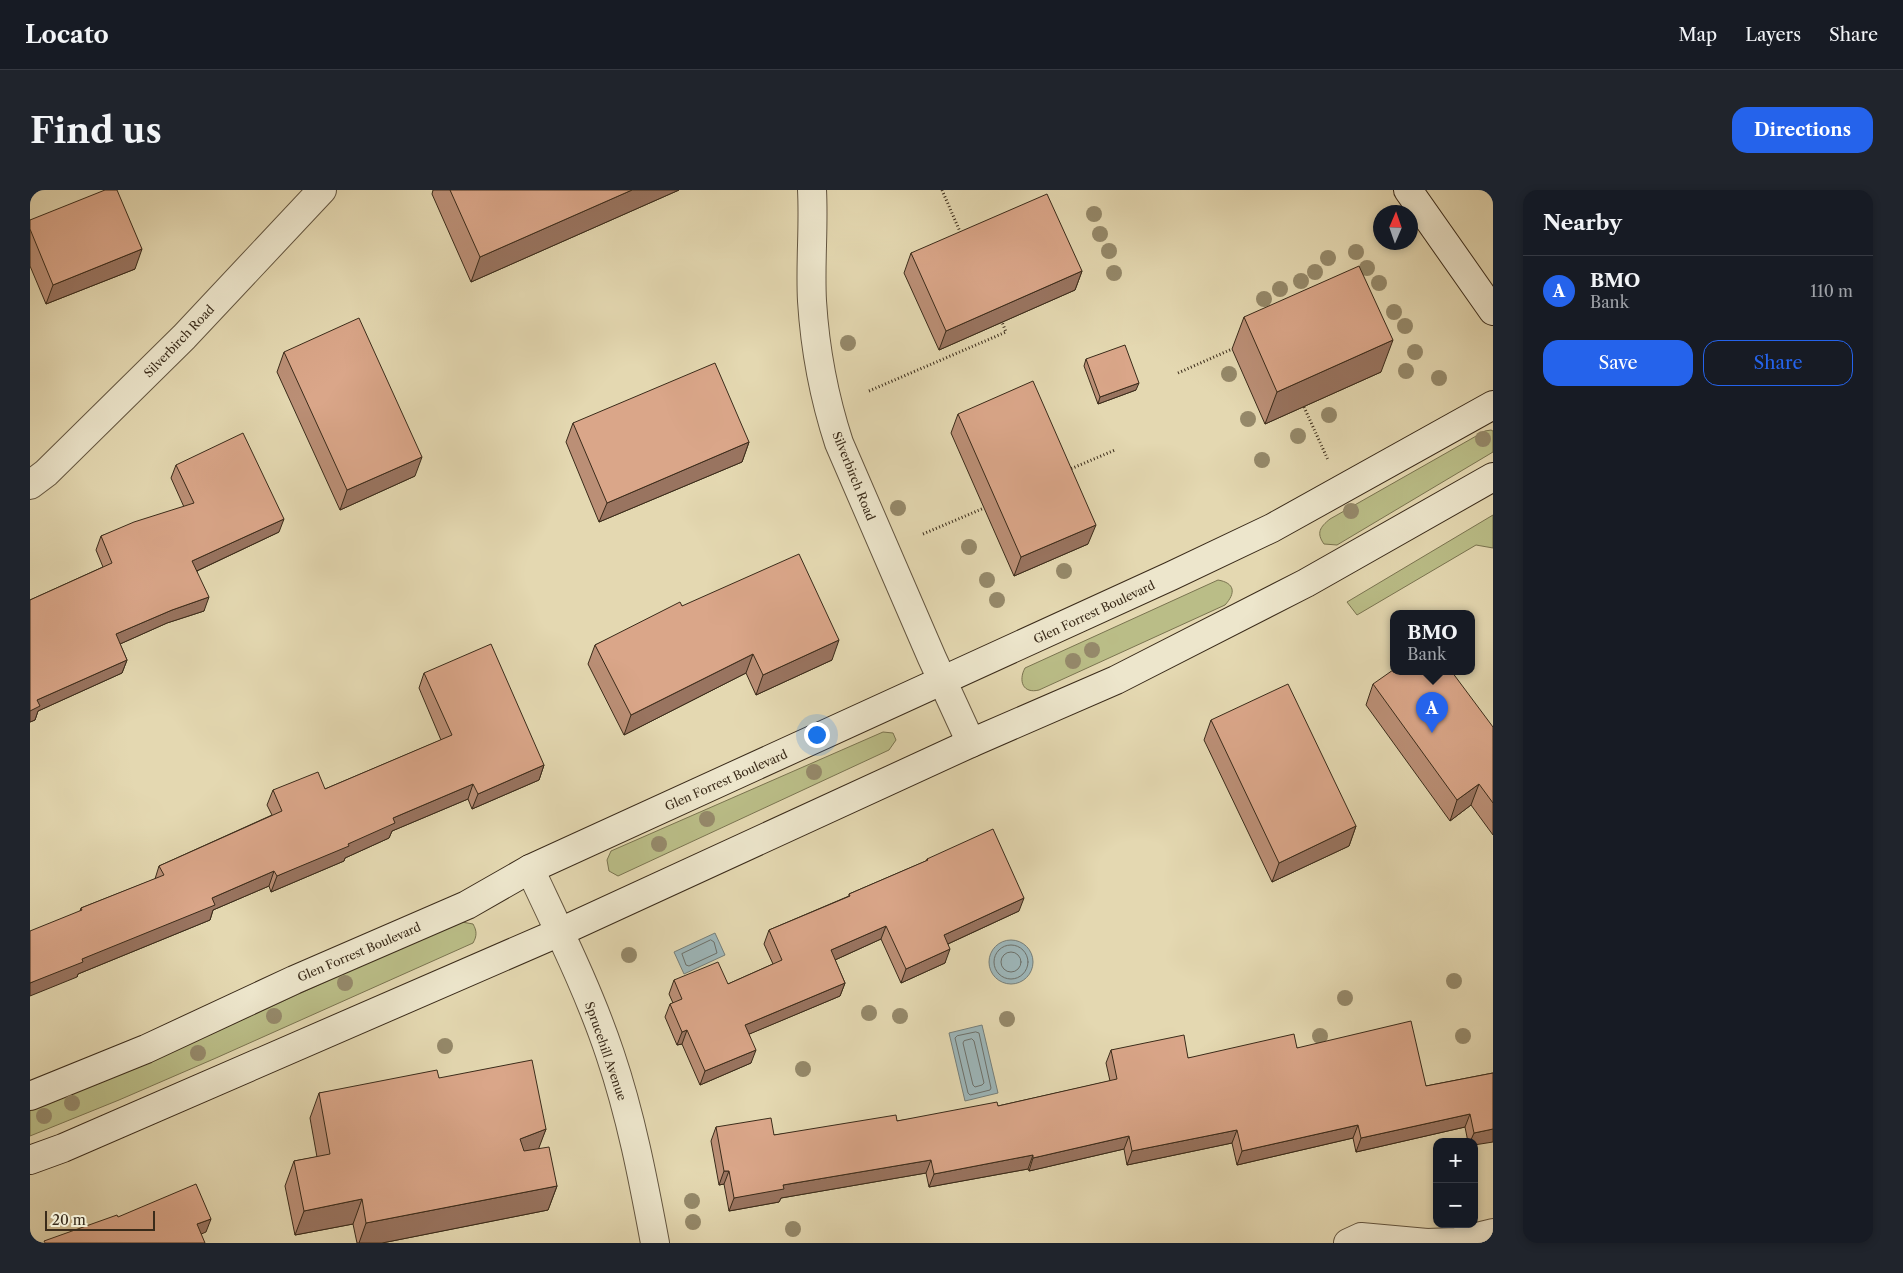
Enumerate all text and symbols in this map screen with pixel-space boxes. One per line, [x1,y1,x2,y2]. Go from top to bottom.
text: Locato [25,20,109,49]
text: Map [1679,24,1717,46]
text: Layers [1745,24,1801,46]
text: Share [1829,24,1878,46]
button: Directions [1732,107,1873,153]
text: Find us [30,109,162,152]
north arrow [1373,205,1418,250]
text: Nearby [1543,210,1622,235]
text: BMO [1590,269,1640,292]
text: A [1553,281,1565,301]
text: 110 m [1810,281,1853,301]
text: Bank [1590,292,1629,312]
street label: Silverbirch Road [141,301,218,380]
button: Save [1543,340,1693,386]
button: Share [1703,340,1853,386]
street label: Silverbirch Road [829,429,879,523]
street label: Glen Forrest Boulevard [1031,577,1158,647]
popup [1390,610,1475,675]
text: BMO [1407,621,1458,644]
text: Bank [1407,644,1446,664]
pin: A [1416,692,1448,733]
your location [804,722,830,748]
street label: Glen Forrest Boulevard [662,746,790,814]
street label: Glen Forrest Boulevard [295,919,424,985]
street label: Sprucehill Avenue [582,1000,630,1103]
map controls [1433,1138,1478,1228]
button: + [1433,1138,1478,1183]
button: − [1433,1183,1478,1228]
scale bar [45,1208,155,1231]
text: 20 m [52,1211,86,1229]

